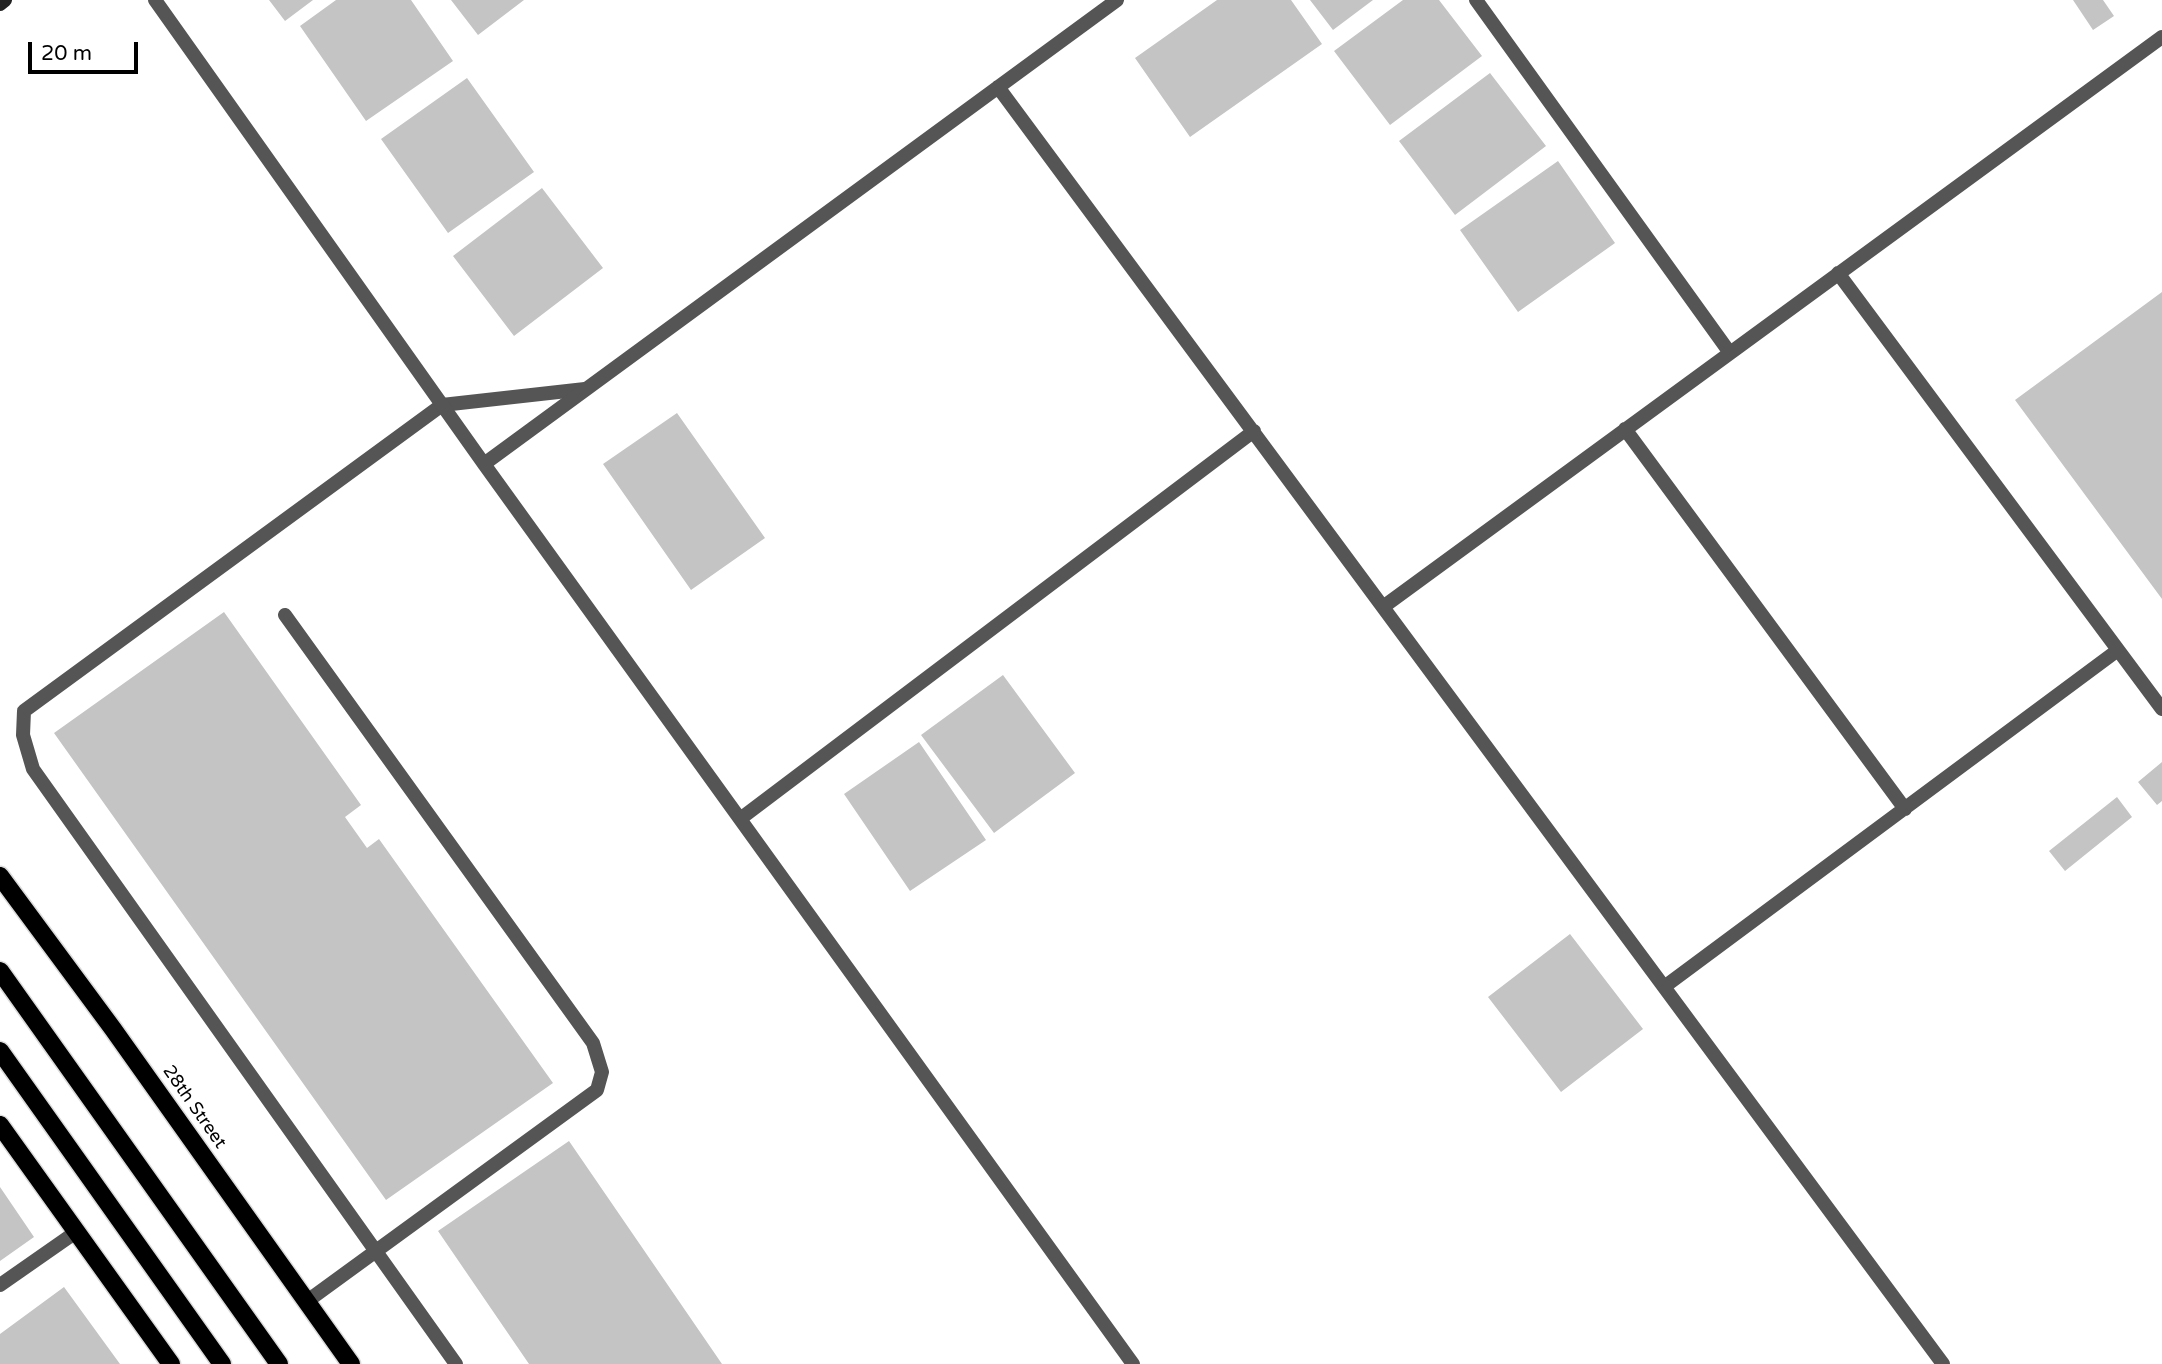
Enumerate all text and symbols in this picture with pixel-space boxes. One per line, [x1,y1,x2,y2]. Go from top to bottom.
scale bar [32,28,142,72]
text: 20 m [41,41,92,66]
street label: 28th Street [157,1061,231,1153]

